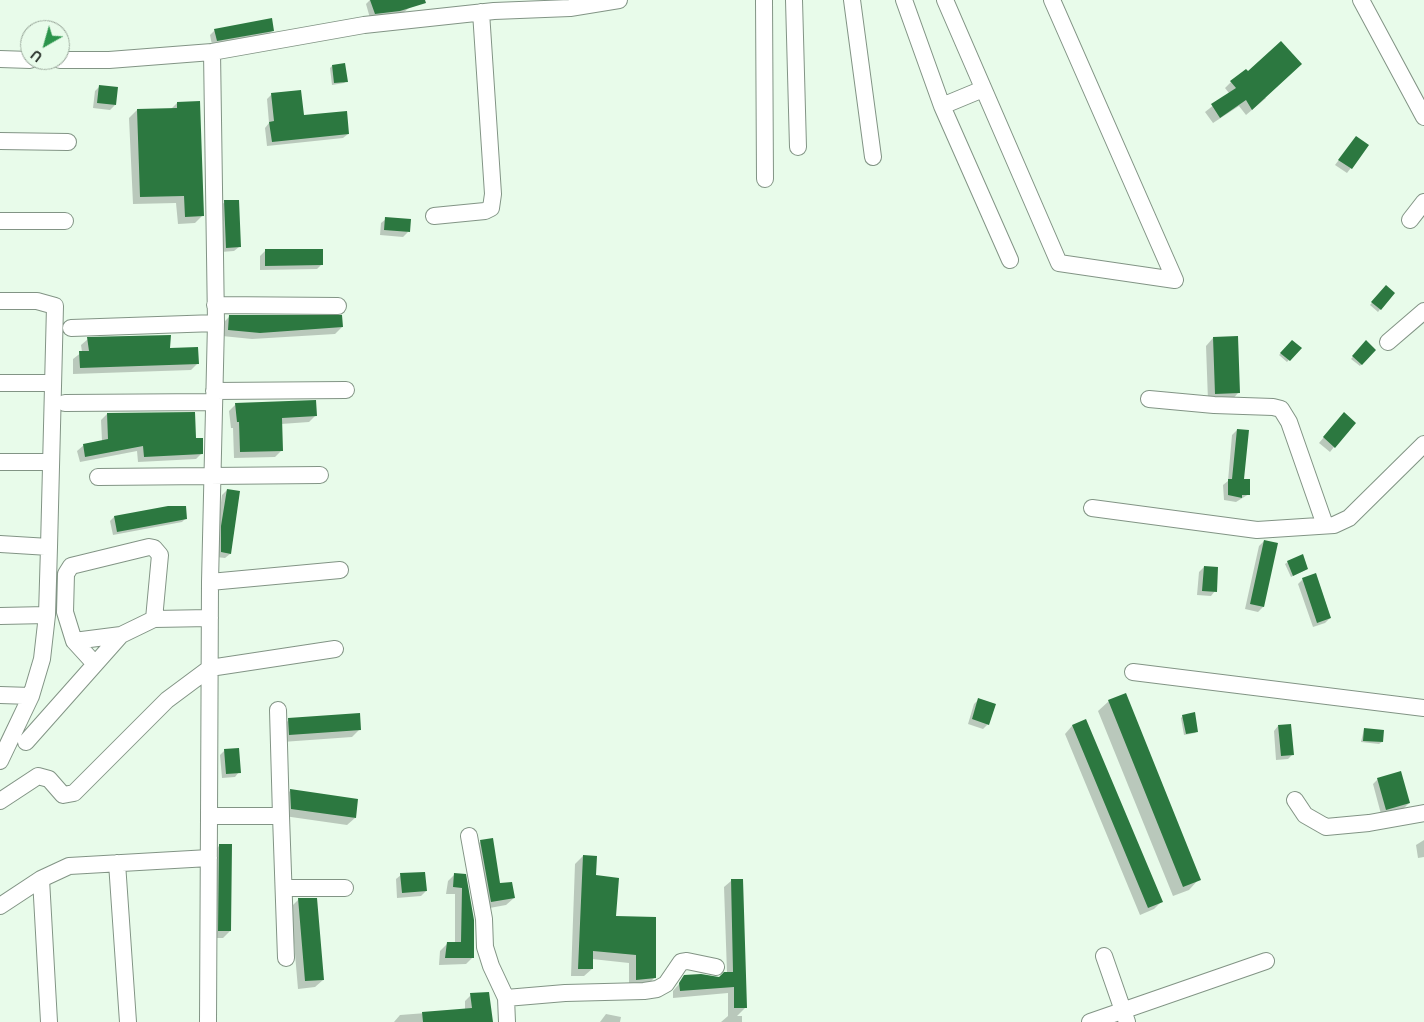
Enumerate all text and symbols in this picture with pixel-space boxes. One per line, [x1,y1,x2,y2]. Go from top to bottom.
north arrow [20,20,70,70]
text: U [27,46,46,66]

